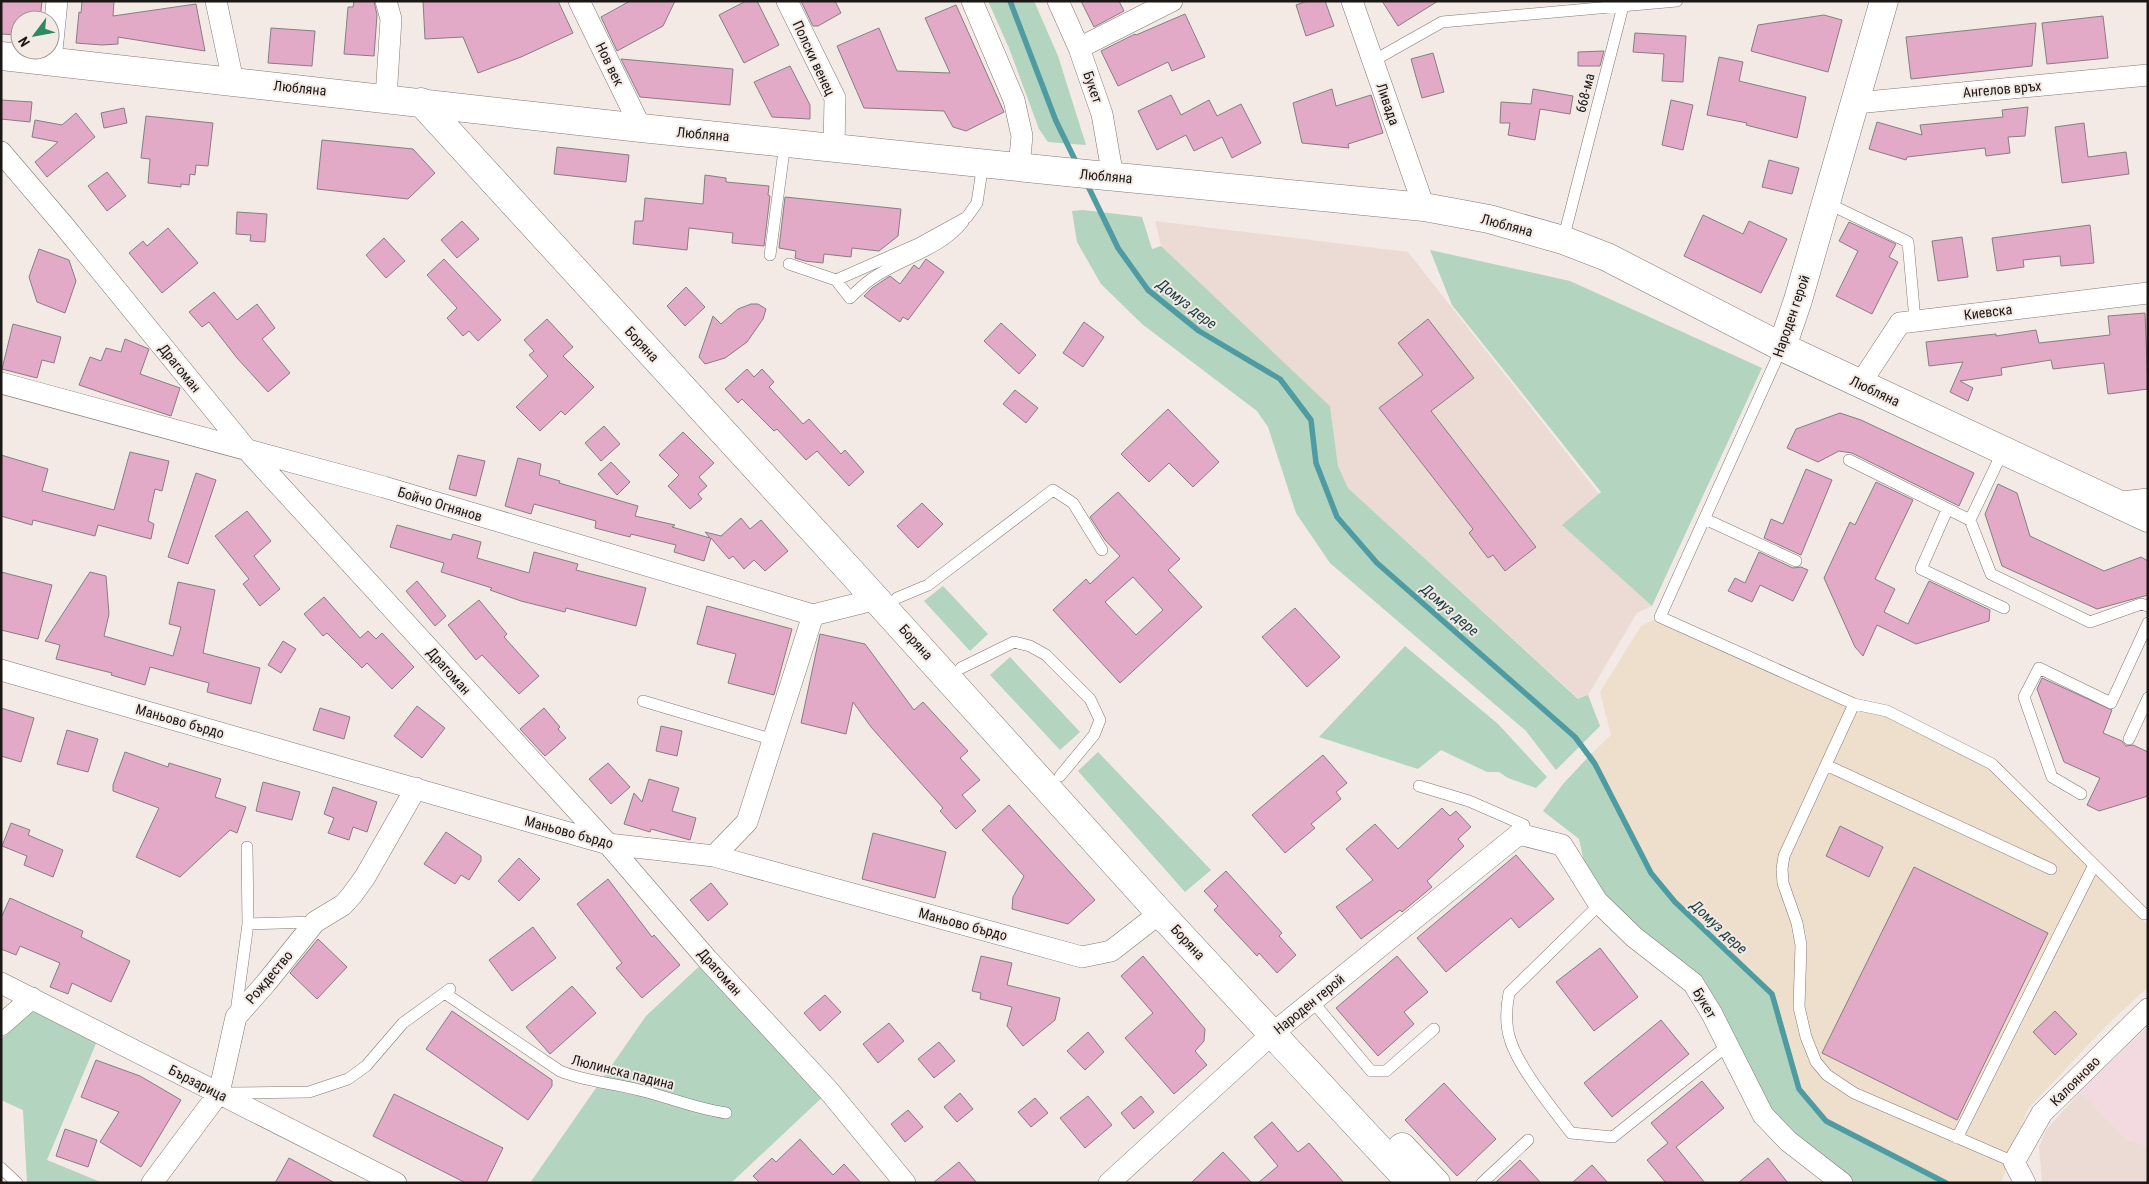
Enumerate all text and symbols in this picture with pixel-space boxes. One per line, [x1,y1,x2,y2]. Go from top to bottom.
north arrow [10,10,60,60]
street label: Полски венец [790,18,838,98]
text: N [15,34,33,50]
street label: Нов век [593,40,627,89]
street label: Букет [1080,69,1106,105]
street label: 668-ма [1572,72,1598,114]
street label: Любляна [273,77,327,99]
street label: Ангелов връх [1962,78,2042,100]
street label: Ливада [1373,81,1403,127]
street label: Любляна [676,124,730,144]
street label: Любляна [1079,166,1133,186]
street label: Любляна [1479,210,1535,240]
street label: Народен герой [1769,273,1813,359]
water label: Домуз дере [1153,274,1221,333]
street label: Киевска [1963,301,2013,323]
street label: Боряна [622,323,662,365]
street label: Драгоман [156,340,204,396]
street label: Любляна [1848,373,1902,409]
street label: Бойчо Огнянов [396,484,484,524]
water label: Домуз дере [1417,579,1483,640]
street label: Боряна [896,621,936,663]
street label: Драгоман [424,644,474,698]
street label: Маньово бърдо [134,701,226,741]
street label: Маньово бърдо [523,812,615,852]
water label: Домуз дере [1686,896,1751,958]
street label: Маньово бърдо [917,904,1009,944]
street label: Боряна [1168,921,1208,963]
street label: Драгоман [695,945,745,999]
street label: Рождество [242,947,296,1007]
street label: Народен герой [1271,971,1347,1037]
street label: Букет [1690,985,1720,1021]
street label: Люлинска падина [570,1052,676,1092]
street label: Калояново [2047,1053,2103,1109]
street label: Бързарица [166,1062,230,1104]

